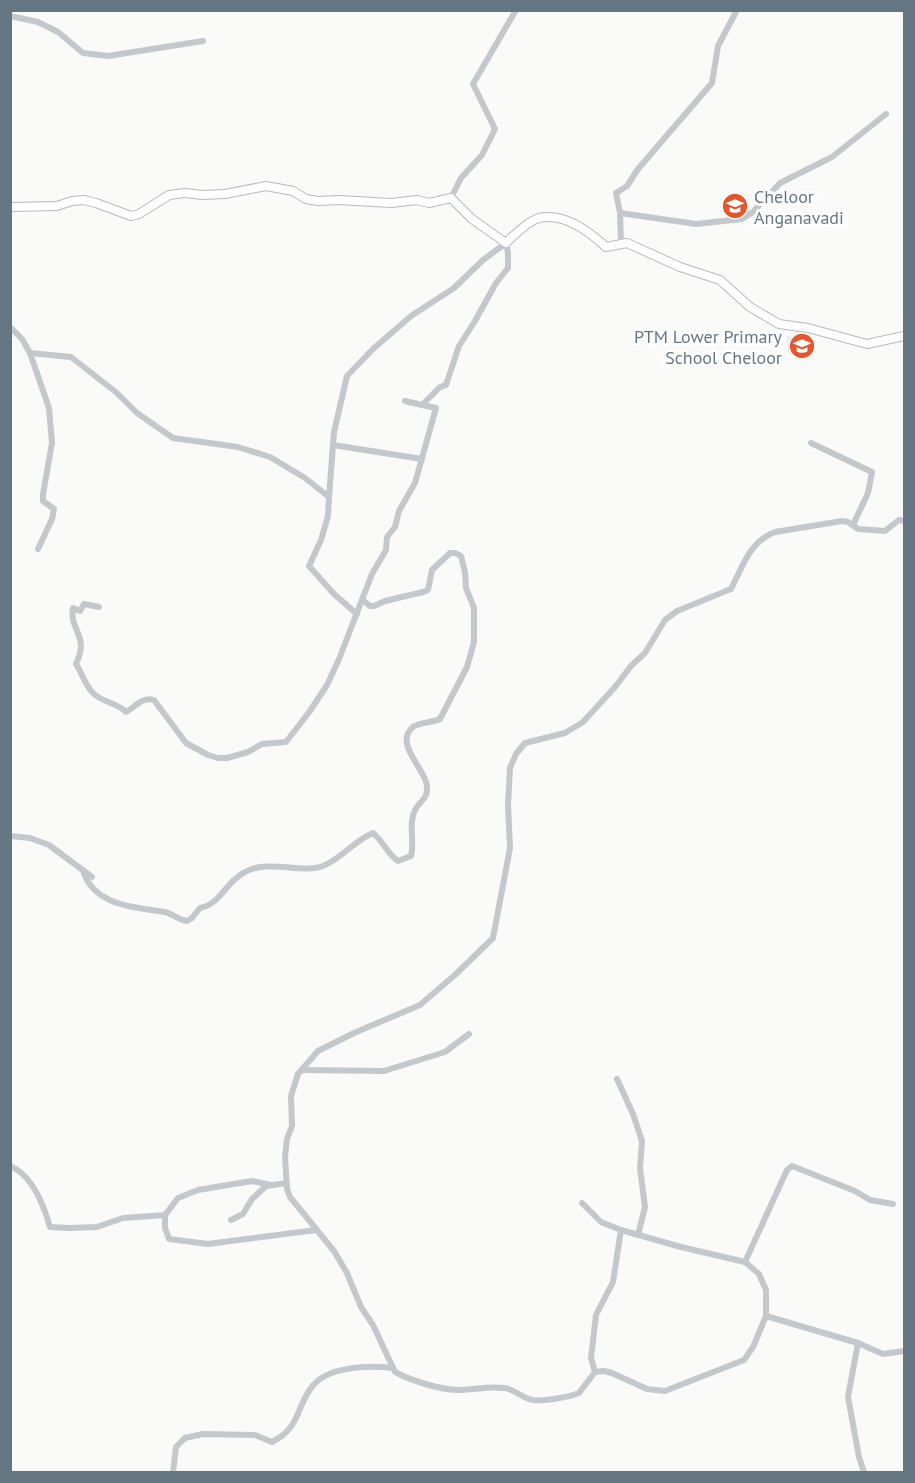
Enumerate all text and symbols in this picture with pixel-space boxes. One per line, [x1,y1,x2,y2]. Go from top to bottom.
place label: Cheloor Anganavadi [754,185,844,229]
school or university icon: Cheloor Anganavadi [720,191,750,221]
place label: PTM Lower Primary School Cheloor [634,325,783,369]
school or university icon: PTM Lower Primary School Cheloor [787,331,817,361]

